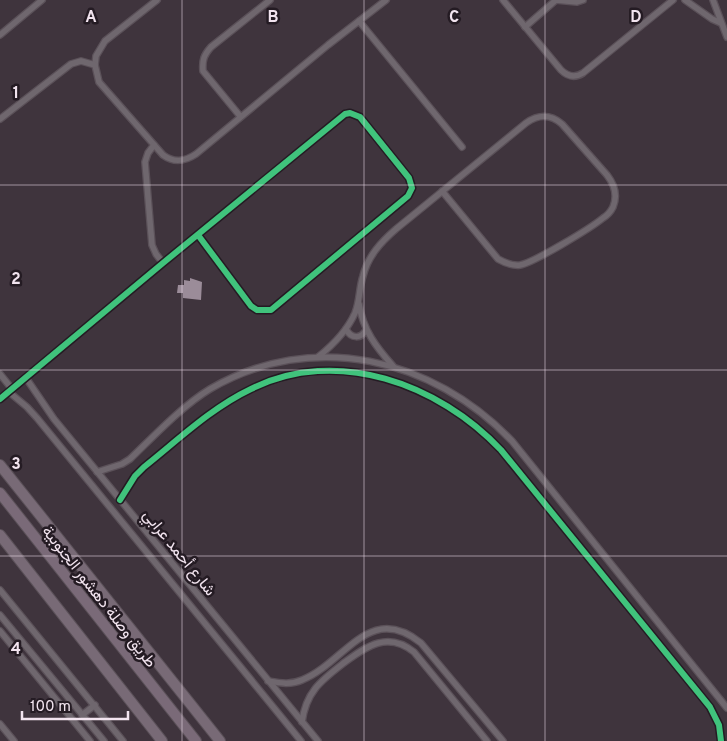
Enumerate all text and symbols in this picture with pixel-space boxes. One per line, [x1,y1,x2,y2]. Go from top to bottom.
text: A [85,8,97,28]
text: B [267,8,279,28]
text: C [449,8,459,28]
text: D [630,8,642,28]
text: 1 [13,84,19,104]
text: 2 [11,270,21,290]
text: 3 [11,455,21,475]
street label: شارع أحمد عرابي [136,506,219,602]
street label: طريق وصلة دهشور الجنوبية [37,522,160,672]
text: 4 [11,640,21,660]
scale bar [22,688,129,720]
text: 100 m [30,698,71,717]

